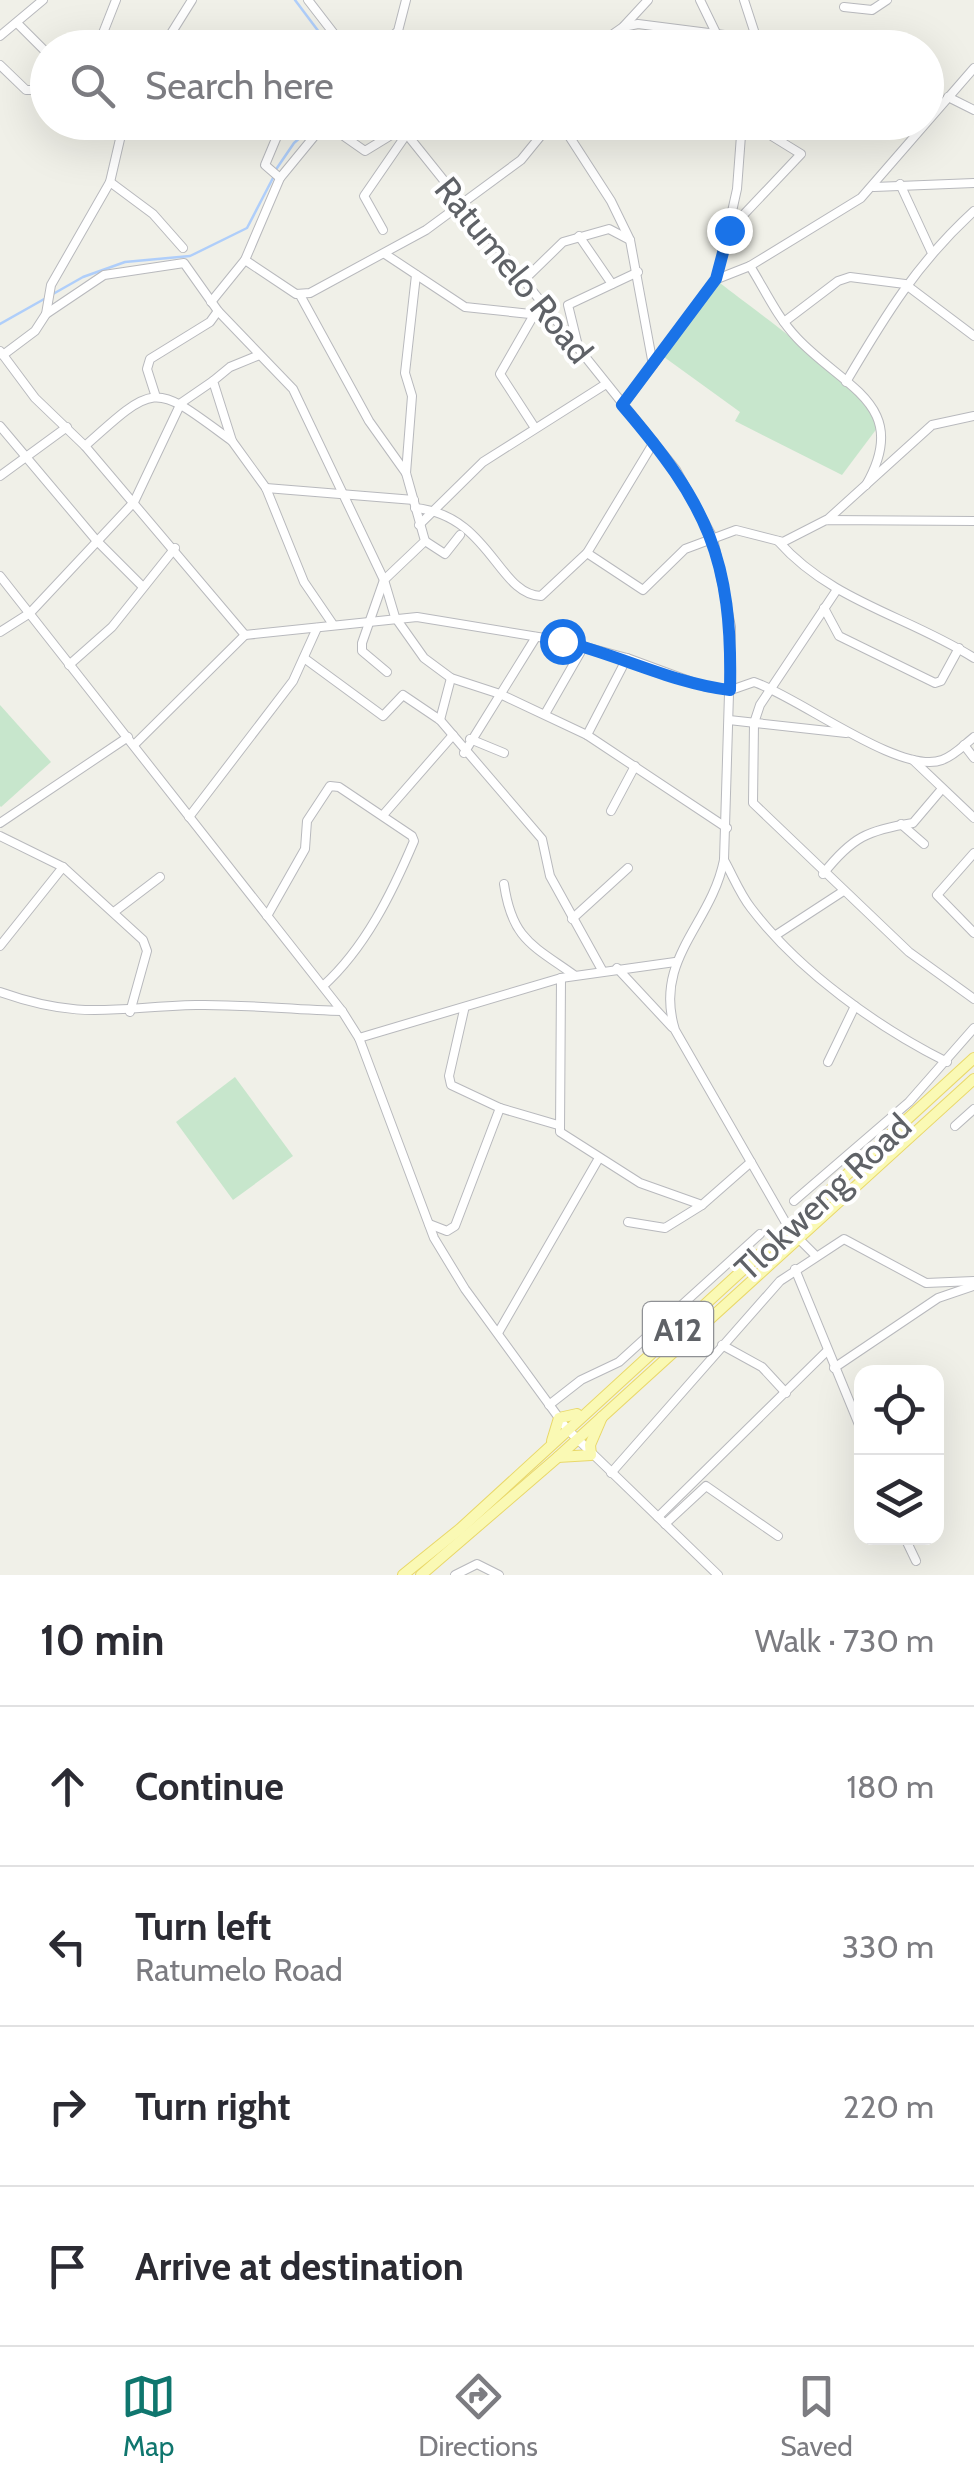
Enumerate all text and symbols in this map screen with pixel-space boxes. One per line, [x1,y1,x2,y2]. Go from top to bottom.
search box [30,30,944,140]
icon: search [65,58,120,113]
text: Search here [145,62,334,109]
street label: Ratumelo Road [426,168,602,372]
route end [707,208,753,254]
route start [540,619,586,665]
street label: Tlokweng Road [726,1104,920,1290]
road number: A12 [643,1302,713,1356]
map controls [854,1365,944,1545]
button: locate [854,1365,944,1455]
button: layers [854,1455,944,1545]
text: 10 min [40,1614,164,1666]
text: Walk · 730 m [755,1621,934,1660]
icon: ahead [40,1759,95,1814]
text: Continue [135,1763,284,1810]
text: 180 m [847,1767,934,1806]
text: Turn left [135,1903,271,1950]
icon: left [40,1919,95,1974]
text: 330 m [842,1927,934,1966]
text: Ratumelo Road [135,1950,343,1989]
icon: right [40,2079,95,2134]
text: Turn right [135,2083,291,2130]
text: 220 m [843,2087,934,2126]
icon: arrive [40,2239,95,2294]
text: Arrive at destination [135,2243,464,2290]
tab: Map [121,2369,176,2463]
tab: Directions [418,2369,538,2463]
tab: Saved [780,2369,853,2463]

